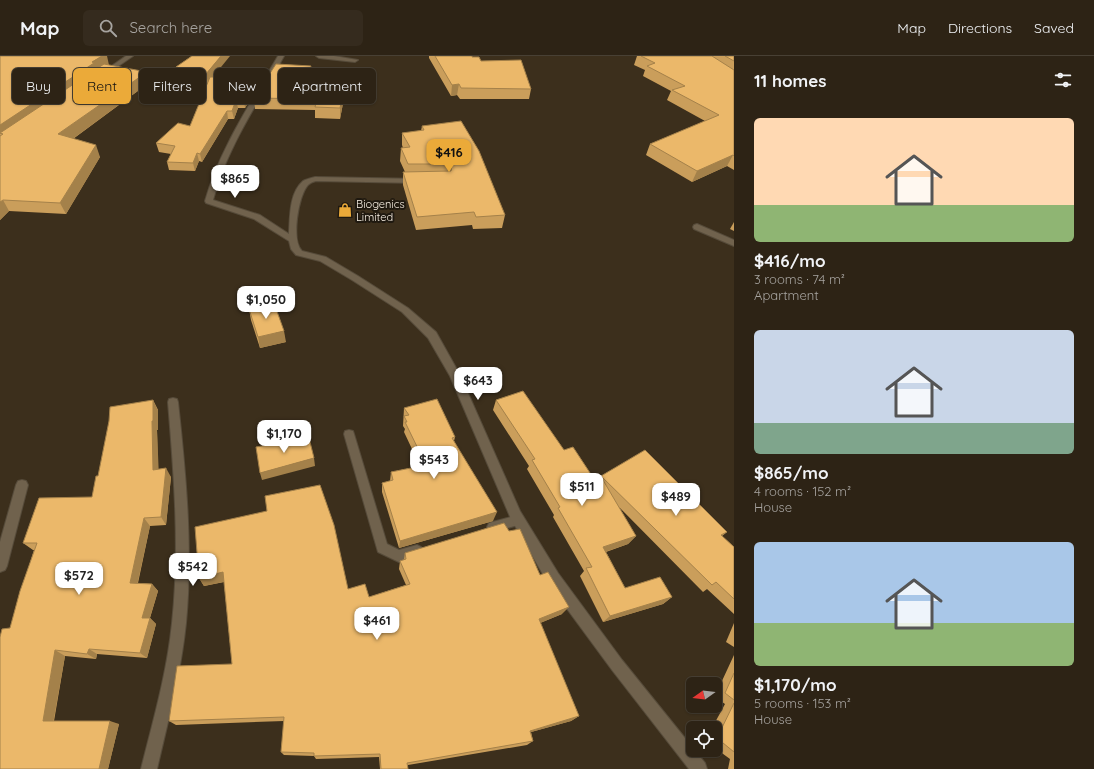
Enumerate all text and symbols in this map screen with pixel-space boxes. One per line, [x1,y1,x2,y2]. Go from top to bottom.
search box [83,10,363,46]
text: Map [20,16,59,40]
icon: search [97,17,119,39]
text: Search here [129,18,212,37]
text: Map [897,19,926,37]
text: Directions [948,19,1012,37]
text: Saved [1034,19,1074,37]
chip: Buy [12,68,65,104]
chip: Rent [73,68,131,104]
chip: Filters [139,68,206,104]
chip: New [214,68,270,104]
chip: Apartment [278,68,376,104]
icon: filters [1052,69,1074,91]
text: 11 homes [754,70,826,91]
pin: $416 [425,139,473,173]
text: $416 [435,144,463,160]
icon: home [878,144,950,216]
pin: $865 [211,165,259,199]
text: $865 [220,170,250,186]
place label: Biogenics Limited [356,197,405,224]
shop icon: Biogenics Limited [337,202,353,218]
text: $416/mo [754,250,826,271]
text: 3 rooms · 74 m² [754,271,845,287]
pin: $1,050 [233,286,299,320]
text: Apartment [754,287,819,303]
text: $1,050 [246,291,286,307]
icon: home [878,356,950,428]
pin: $643 [454,367,502,401]
text: $643 [463,372,493,388]
pin: $1,170 [251,420,317,454]
text: $1,170 [266,425,302,441]
pin: $543 [410,446,458,480]
text: $543 [419,451,449,467]
text: $865/mo [754,462,829,483]
pin: $511 [558,473,606,507]
text: $511 [569,478,595,494]
pin: $489 [652,483,700,517]
text: 4 rooms · 152 m² [754,483,851,499]
text: $489 [661,488,691,504]
text: House [754,499,792,515]
pin: $542 [169,553,217,587]
text: $542 [178,558,208,574]
pin: $572 [55,562,103,596]
text: $572 [64,567,94,583]
icon: home [878,568,950,640]
pin: $461 [353,607,401,641]
text: $461 [363,612,391,628]
text: $1,170/mo [754,674,837,695]
north arrow [686,677,722,713]
map controls [686,677,722,757]
text: 5 rooms · 153 m² [754,695,851,711]
text: House [754,711,792,727]
button: locate [686,721,722,757]

